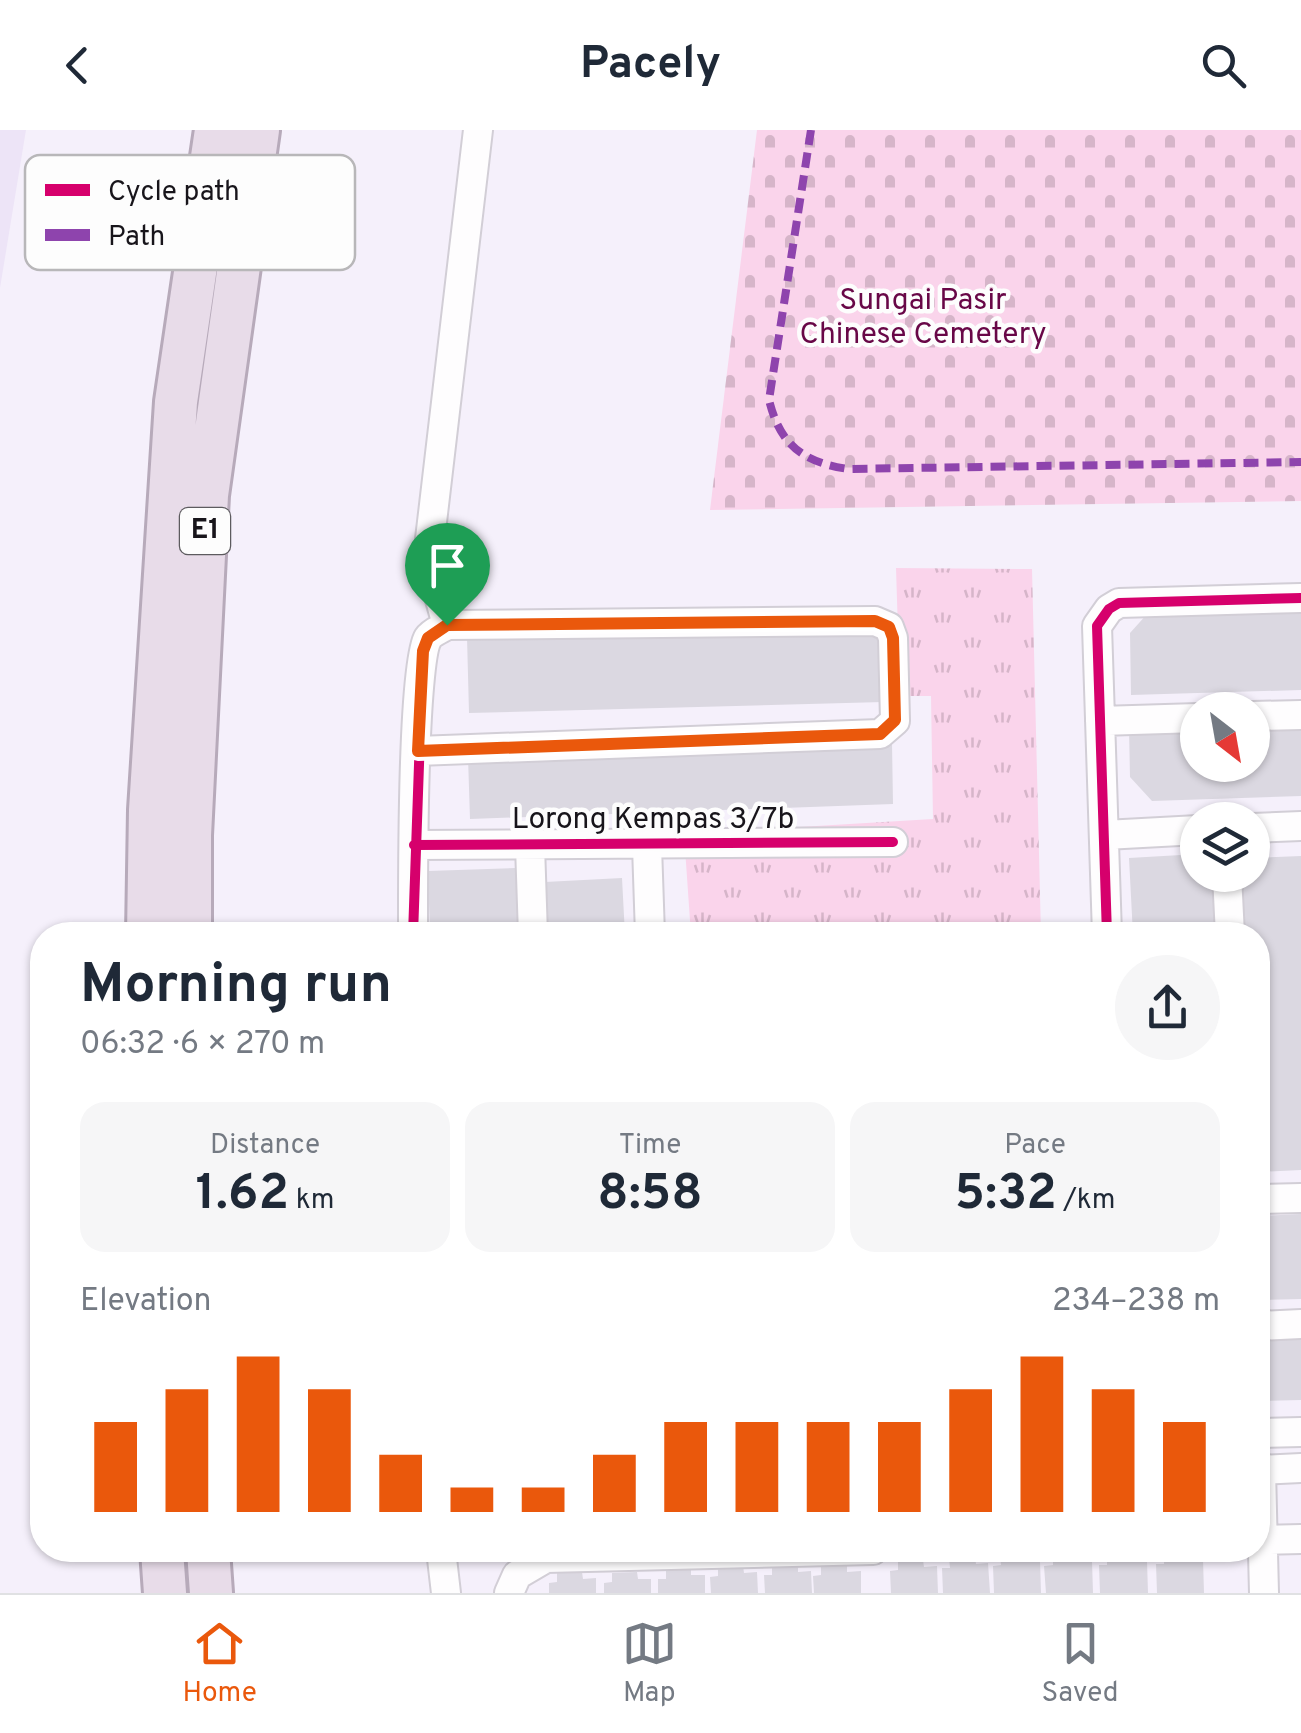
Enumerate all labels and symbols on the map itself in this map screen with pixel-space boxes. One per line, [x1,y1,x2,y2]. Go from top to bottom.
legend [25,155,355,270]
text: Cycle path [108,175,240,211]
text: Path [108,220,165,256]
park label: Sungai Pasir Chinese Cemetery [799,283,1047,354]
road number: E1 [180,508,230,554]
pin [405,523,490,626]
north arrow [1180,692,1270,782]
street label: Lorong Kempas 3/7b [512,802,794,839]

